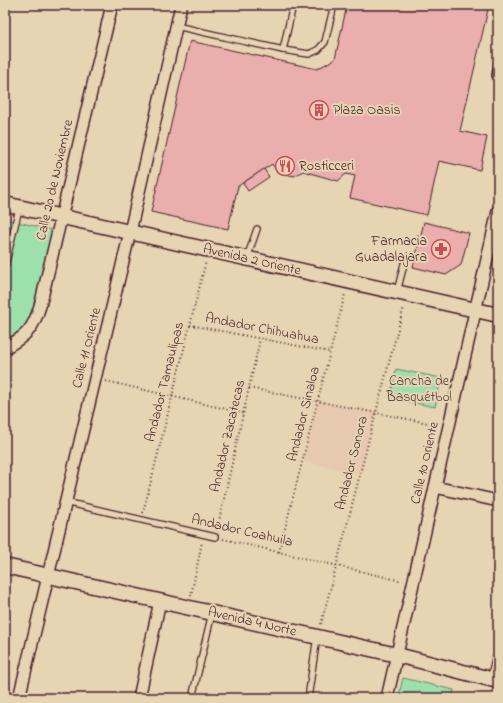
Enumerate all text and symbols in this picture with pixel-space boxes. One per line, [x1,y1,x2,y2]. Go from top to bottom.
building icon: Plaza Oasis [308,99,330,121]
place label: Plaza Oasis [333,100,401,121]
street label: Calle 20 de Noviembre [31,117,79,243]
restaurant icon: Rosticceri [274,155,296,177]
place label: Rosticceri [299,156,354,177]
place label: Farmacia Guadalajara [355,231,427,268]
pharmacy icon: Farmacia Guadalajara [430,238,452,260]
street label: Avenida 2 Oriente [201,239,304,282]
street label: Calle 11 Oriente [67,305,107,390]
street label: Andador Chihuahua [203,308,321,350]
street label: Andador Tamaulipas [140,320,190,444]
street label: Andador Sinaloa [282,364,326,464]
park label: Cancha de Basquétbol [385,371,452,408]
street label: Andador Zacatecas [205,378,251,494]
street label: Andador Sonora [330,414,374,512]
street label: Calle 10 Oriente [405,419,445,506]
street label: Andador Coahuila [189,509,295,553]
street label: Avenida 4 Norte [206,602,299,643]

